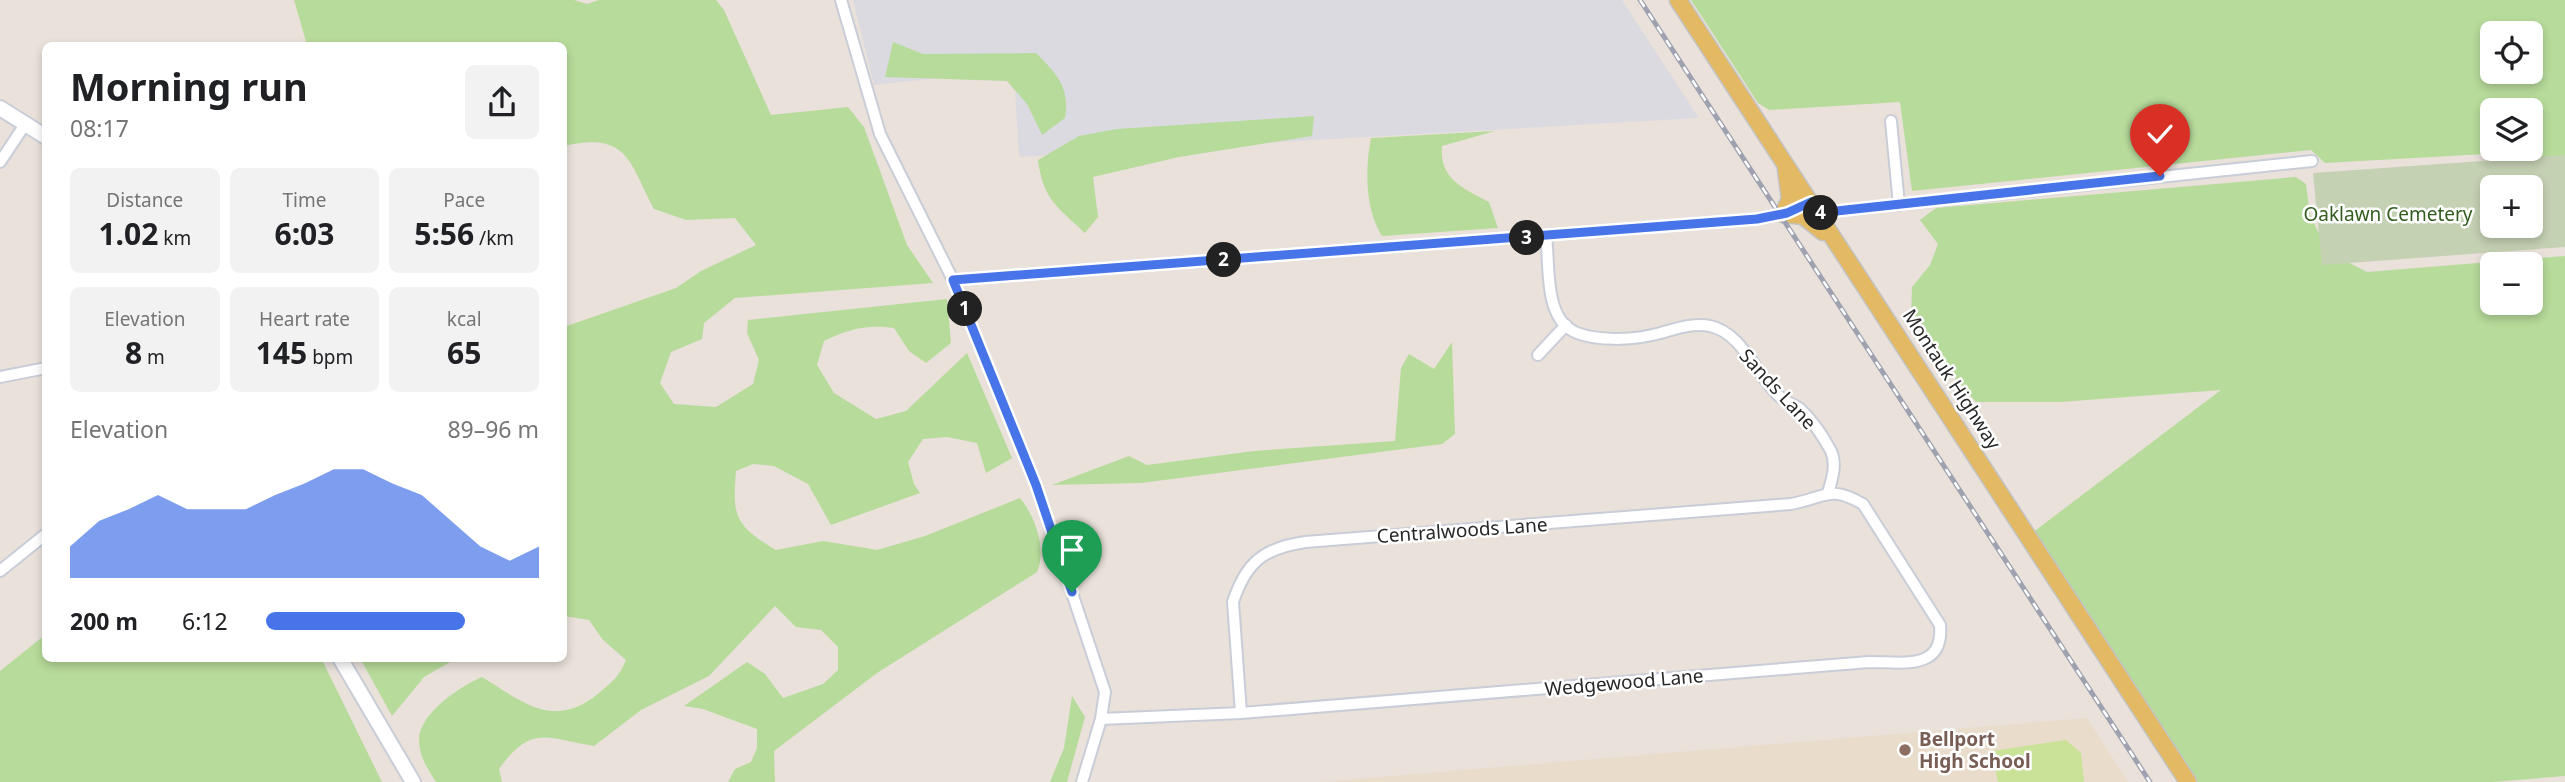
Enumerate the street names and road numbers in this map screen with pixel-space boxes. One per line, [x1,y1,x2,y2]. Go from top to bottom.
street label: Montauk Highway [1897,304,2007,454]
street label: Sands Lane [1734,343,1822,435]
street label: Centralwoods Lane [1376,511,1548,549]
street label: Wedgewood Lane [1543,662,1705,702]

